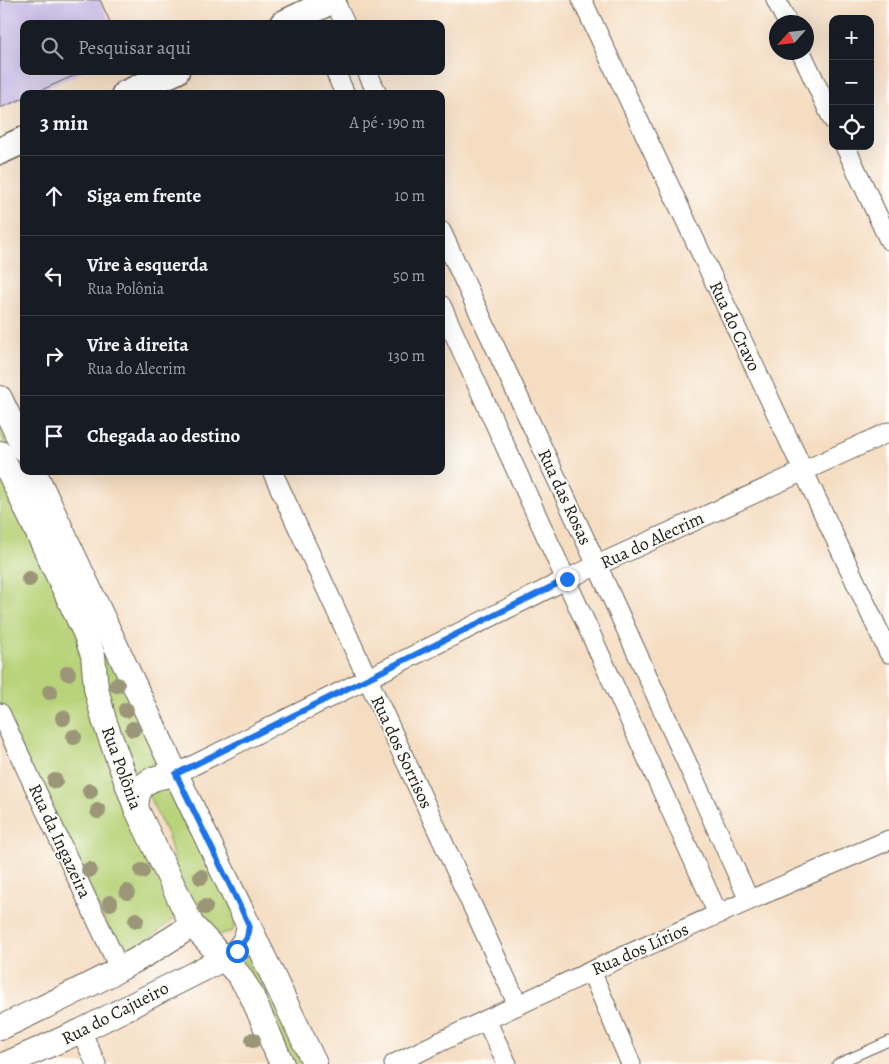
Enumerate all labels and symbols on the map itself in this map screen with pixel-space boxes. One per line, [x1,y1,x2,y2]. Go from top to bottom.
north arrow [769,15,814,60]
street label: Rua do Cravo [704,277,766,375]
street label: Rua das Rosas [532,445,598,549]
street label: Rua do Alecrim [596,506,708,574]
route end [556,568,579,591]
street label: Rua dos Sorrisos [365,692,439,812]
street label: Rua Polônia [96,723,148,814]
street label: Rua da Ingazeira [23,780,97,903]
street label: Rua dos Lírios [588,917,692,981]
route start [226,940,249,963]
street label: Rua do Cajueiro [57,976,173,1050]

